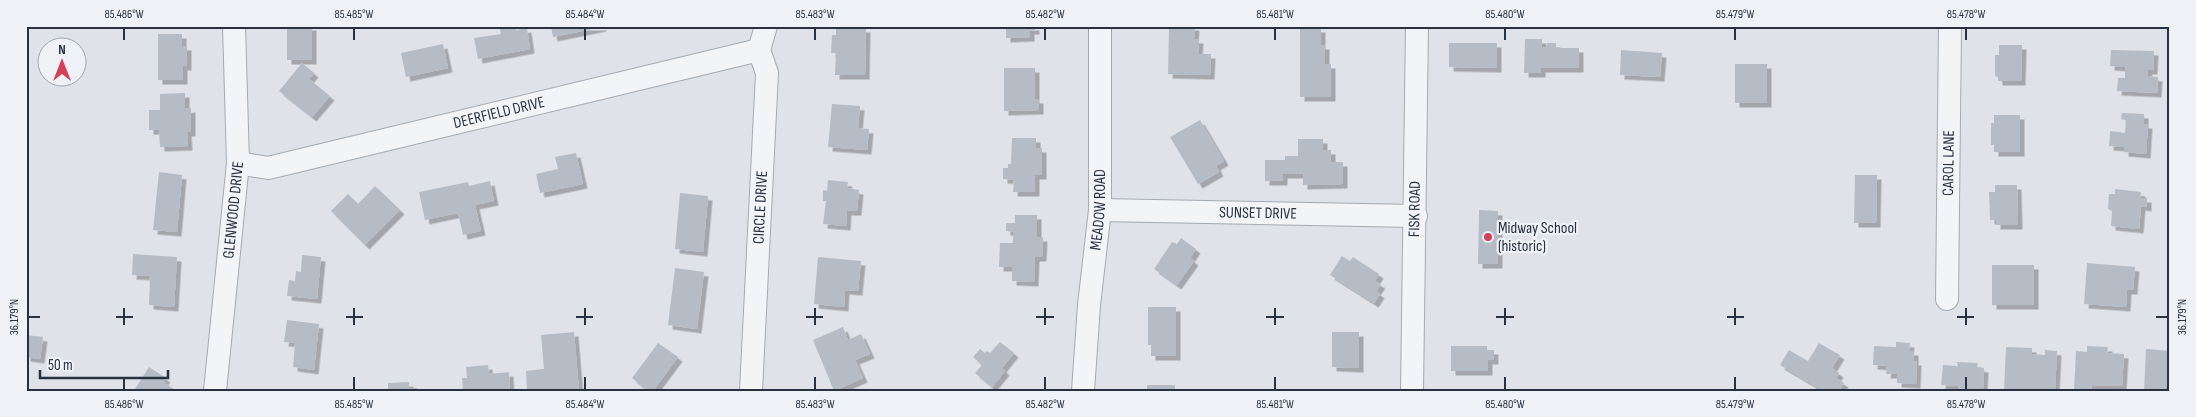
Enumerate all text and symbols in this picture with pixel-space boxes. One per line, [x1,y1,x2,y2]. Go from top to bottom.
text: 85.486°W [104,7,144,22]
text: 85.485°W [335,7,374,22]
text: 85.484°W [566,7,605,22]
text: 85.483°W [795,7,835,22]
text: 85.482°W [1025,7,1065,22]
text: 85.481°W [1256,7,1294,22]
text: 85.480°W [1485,7,1525,22]
text: 85.479°W [1716,7,1755,22]
text: 85.478°W [1947,7,1985,22]
north arrow [38,38,88,88]
text: N [58,41,66,58]
street label: DEERFIELD DRIVE [451,92,547,133]
street label: CAROL LANE [1939,130,1958,196]
street label: GLENWOOD DRIVE [219,160,248,259]
street label: MEADOW ROAD [1086,169,1110,251]
street label: CIRCLE DRIVE [749,170,772,244]
street label: FISK ROAD [1405,181,1424,237]
street label: SUNSET DRIVE [1219,203,1297,223]
place label: Midway School (historic) [1498,219,1577,256]
marker: Midway School (historic) [1482,231,1494,243]
text: 36.179°N [7,299,22,335]
text: 36.179°N [2175,299,2190,335]
scale bar [40,347,168,379]
text: 50 m [48,356,73,375]
text: 85.486°W [104,397,144,412]
text: 85.485°W [335,397,374,412]
text: 85.484°W [566,397,605,412]
text: 85.483°W [795,397,835,412]
text: 85.482°W [1025,397,1065,412]
text: 85.481°W [1256,397,1294,412]
text: 85.480°W [1485,397,1525,412]
text: 85.479°W [1716,397,1755,412]
text: 85.478°W [1947,397,1985,412]

